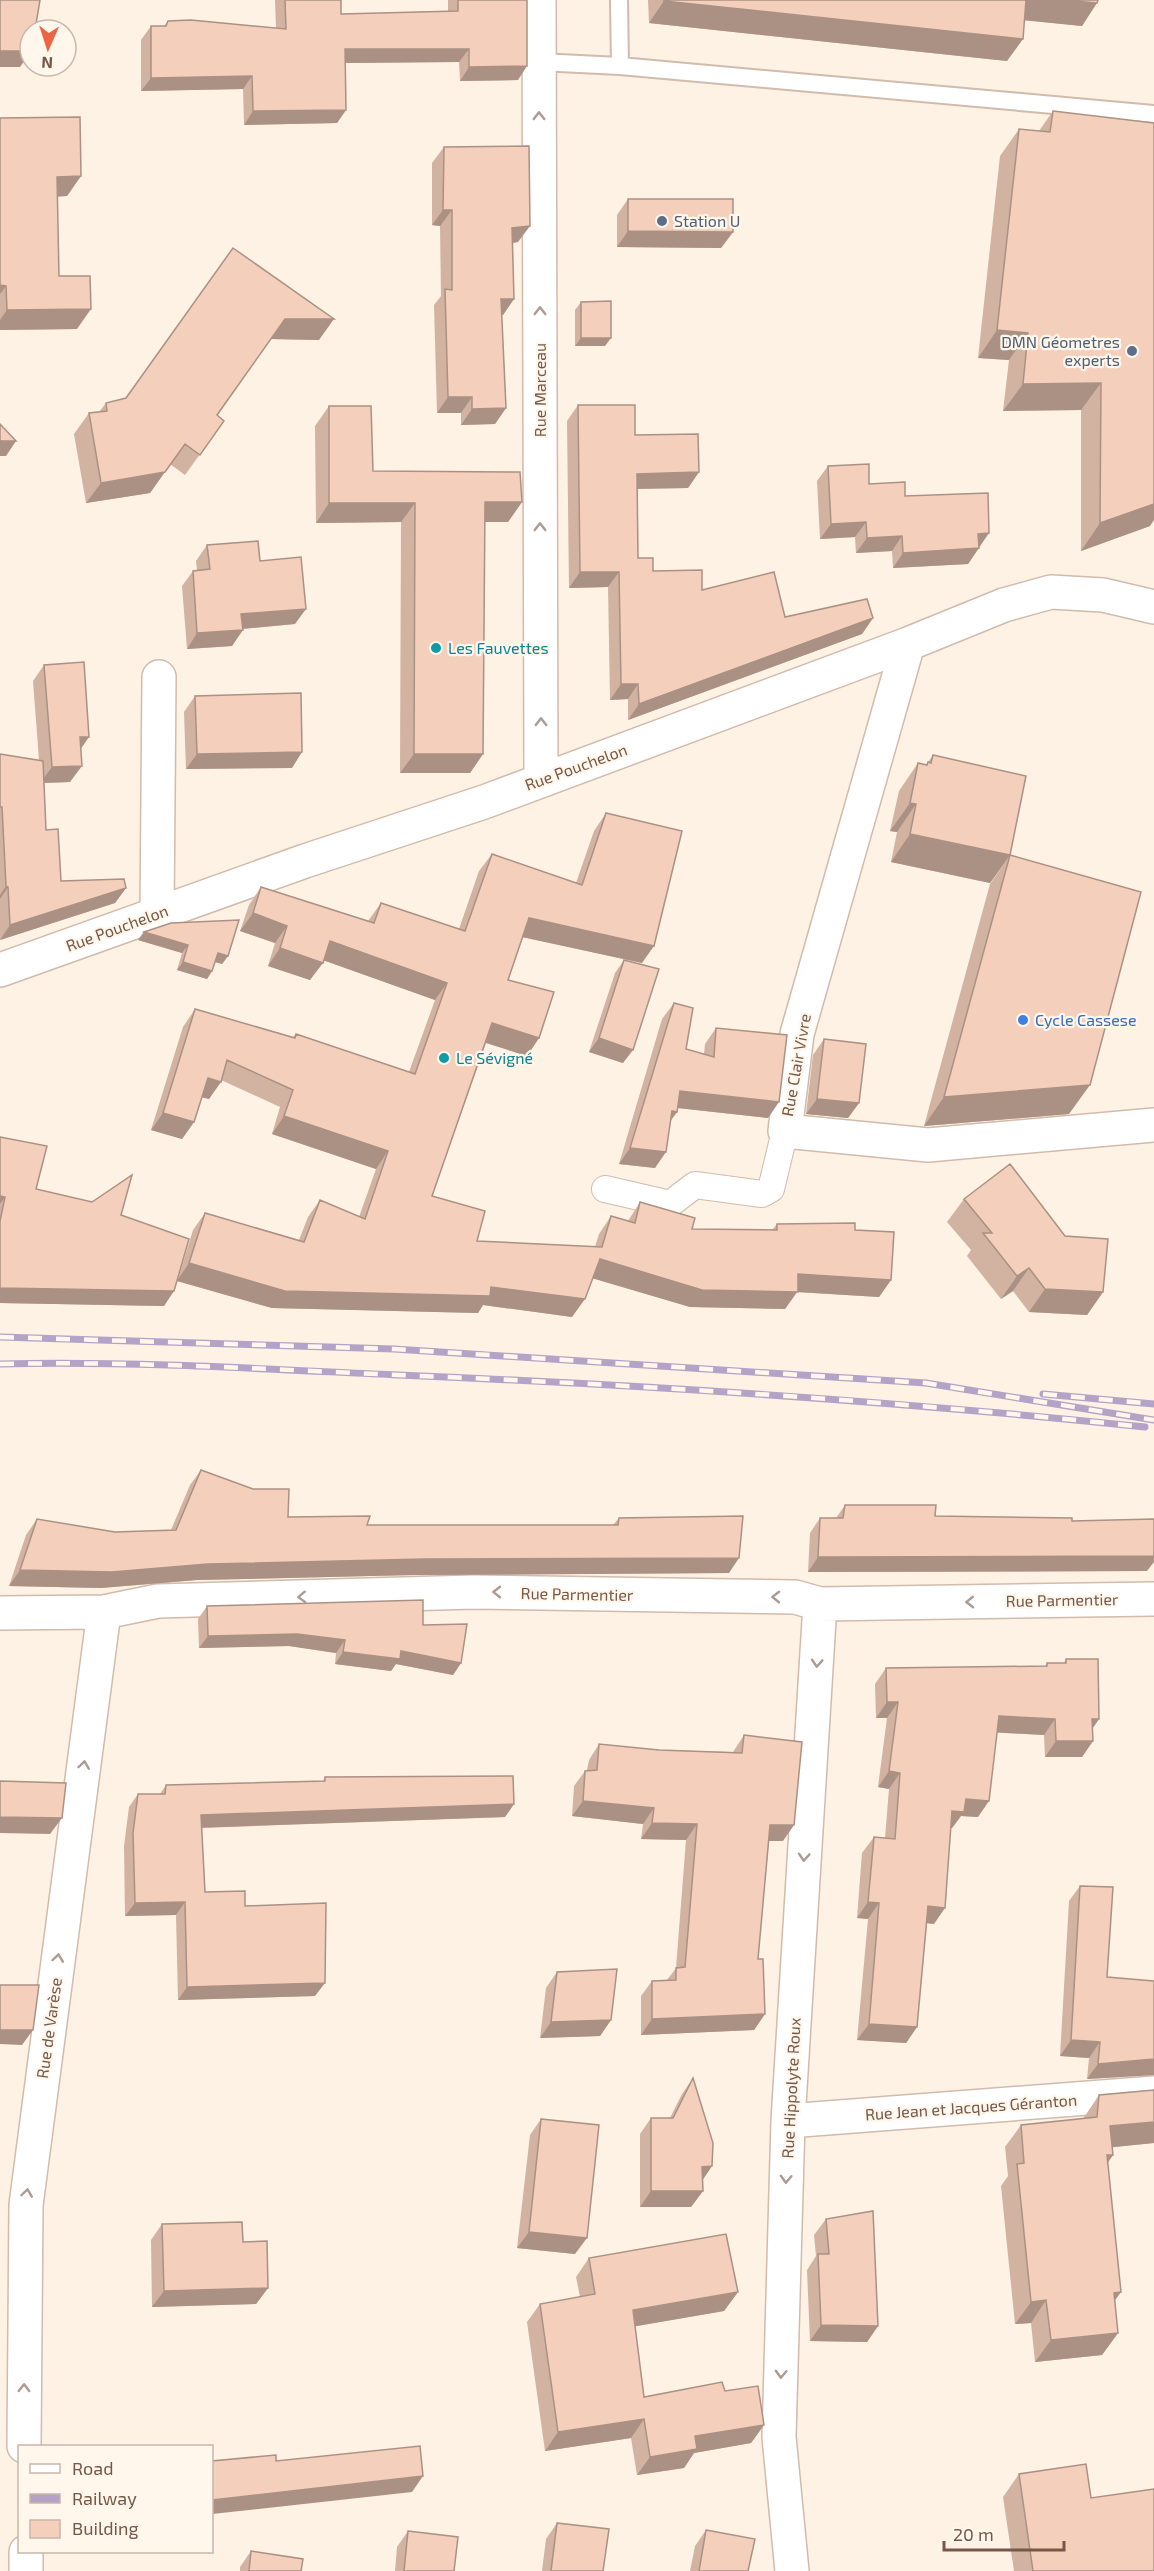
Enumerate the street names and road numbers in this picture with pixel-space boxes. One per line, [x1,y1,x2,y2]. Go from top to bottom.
street label: Rue Marceau [530,343,549,437]
street label: Rue Pouchelon [522,739,630,794]
street label: Rue Pouchelon [63,900,171,955]
street label: Rue Clair Vivre [777,1012,814,1118]
street label: Rue Parmentier [520,1583,634,1604]
street label: Rue Parmentier [1005,1589,1119,1610]
street label: Rue de Varèse [32,1976,65,2080]
street label: Rue Hippolyte Roux [777,2016,804,2159]
street label: Rue Jean et Jacques Géranton [864,2090,1078,2123]

